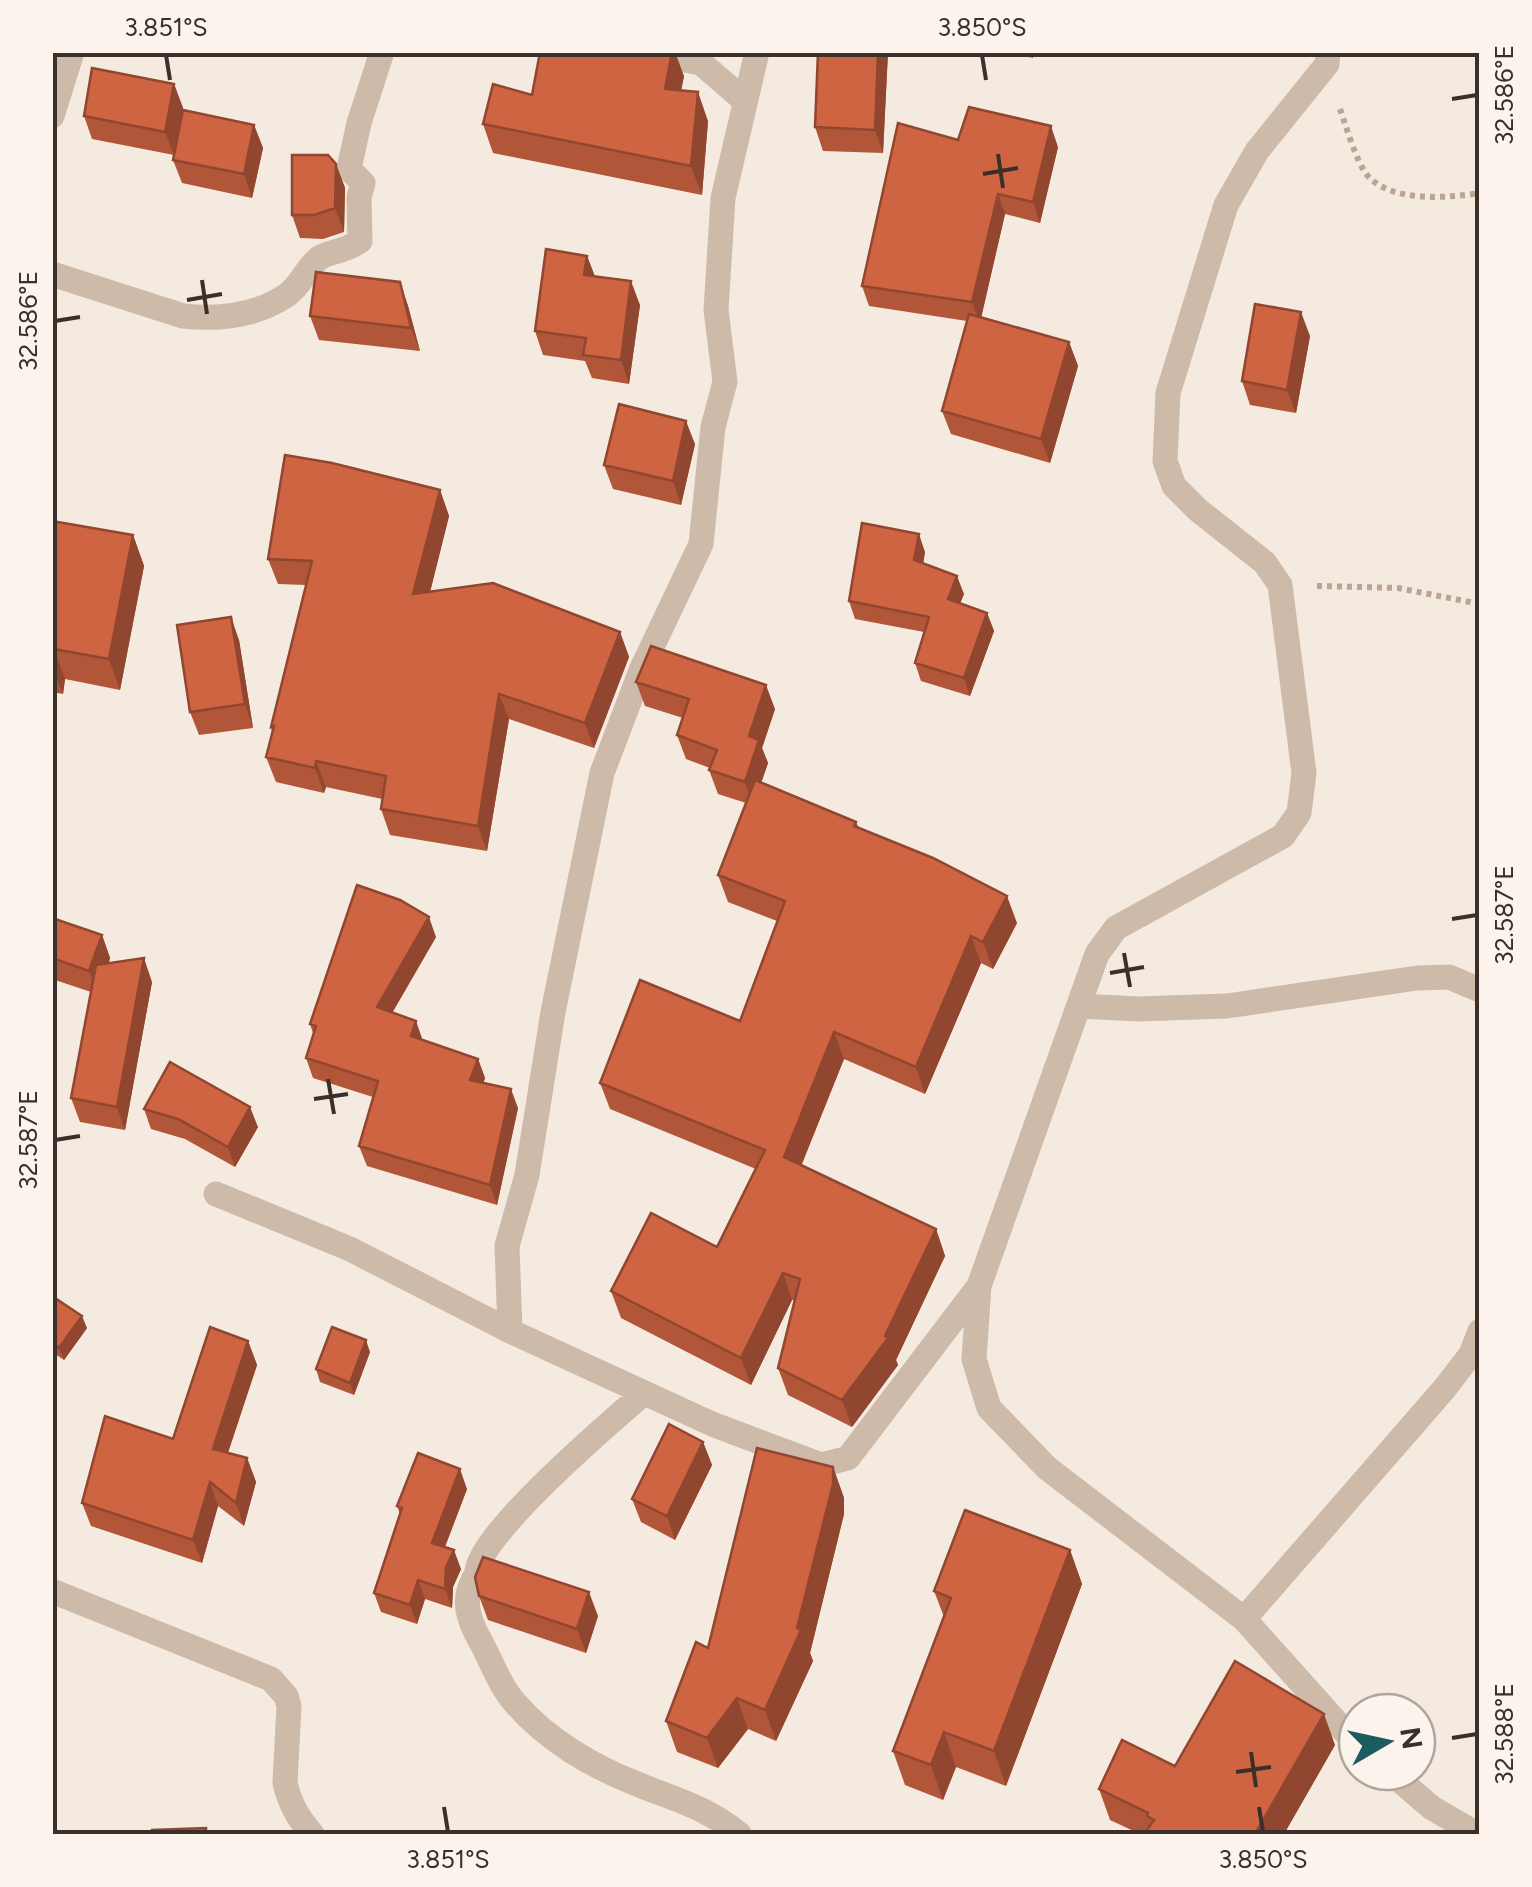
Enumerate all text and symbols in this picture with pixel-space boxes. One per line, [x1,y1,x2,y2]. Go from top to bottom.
text: 3.851°S [124,12,208,42]
text: 3.850°S [937,12,1027,42]
text: 32.586°E [1489,45,1519,145]
text: 32.586°E [13,271,43,371]
text: 32.587°E [1489,865,1519,965]
text: 32.587°E [13,1090,43,1190]
text: 32.588°E [1489,1683,1519,1785]
north arrow [1337,1692,1437,1792]
text: N [1393,1725,1430,1751]
text: 3.851°S [406,1844,490,1874]
text: 3.850°S [1218,1844,1308,1874]

